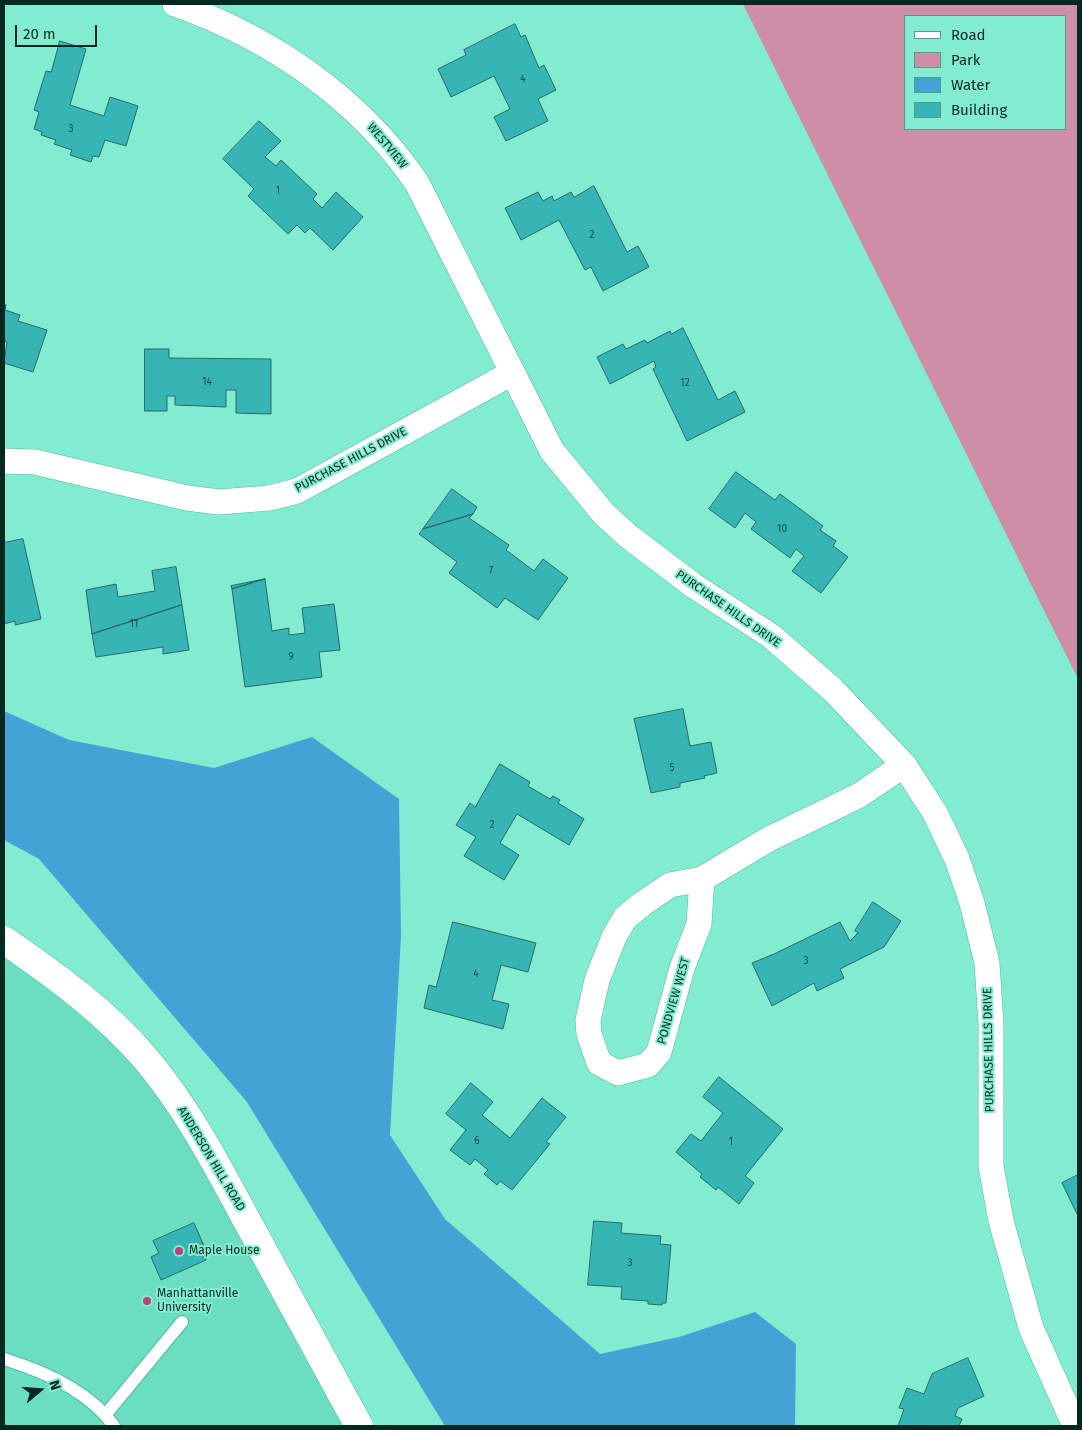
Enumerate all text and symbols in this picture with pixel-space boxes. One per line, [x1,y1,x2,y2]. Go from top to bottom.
scale bar [18,15,100,47]
legend [904,15,1067,130]
text: 20 m [23,25,56,43]
text: Road [951,26,986,44]
text: Park [951,51,981,69]
house number: 4 [520,73,526,85]
text: Water [951,76,990,94]
text: Building [951,101,1007,119]
street label: WESTVIEW [364,120,410,172]
house number: 3 [69,123,73,135]
house number: 1 [276,185,280,197]
house number: 2 [590,229,594,241]
house number: 14 [202,376,212,388]
house number: 12 [680,377,690,389]
street label: PURCHASE HILLS DRIVE [293,424,409,496]
house number: 10 [777,523,787,535]
house number: 7 [489,565,493,577]
street label: PURCHASE HILLS DRIVE [673,567,783,651]
house number: 11 [130,618,138,630]
house number: 9 [288,651,294,663]
house number: 5 [669,762,675,774]
house number: 2 [490,819,494,831]
house number: 3 [804,955,808,967]
street label: PONDVIEW WEST [655,956,693,1046]
house number: 4 [473,968,479,980]
street label: PURCHASE HILLS DRIVE [981,987,997,1113]
street label: ANDERSON HILL ROAD [174,1104,248,1214]
house number: 6 [474,1135,480,1147]
house number: 1 [729,1136,733,1148]
place label: Maple House [189,1244,259,1258]
marker: Maple House [173,1245,185,1257]
house number: 3 [628,1257,632,1269]
place label: Manhattanville University [157,1287,238,1315]
marker: Manhattanville University [141,1295,153,1307]
north arrow [15,1365,65,1415]
text: N [45,1378,64,1392]

